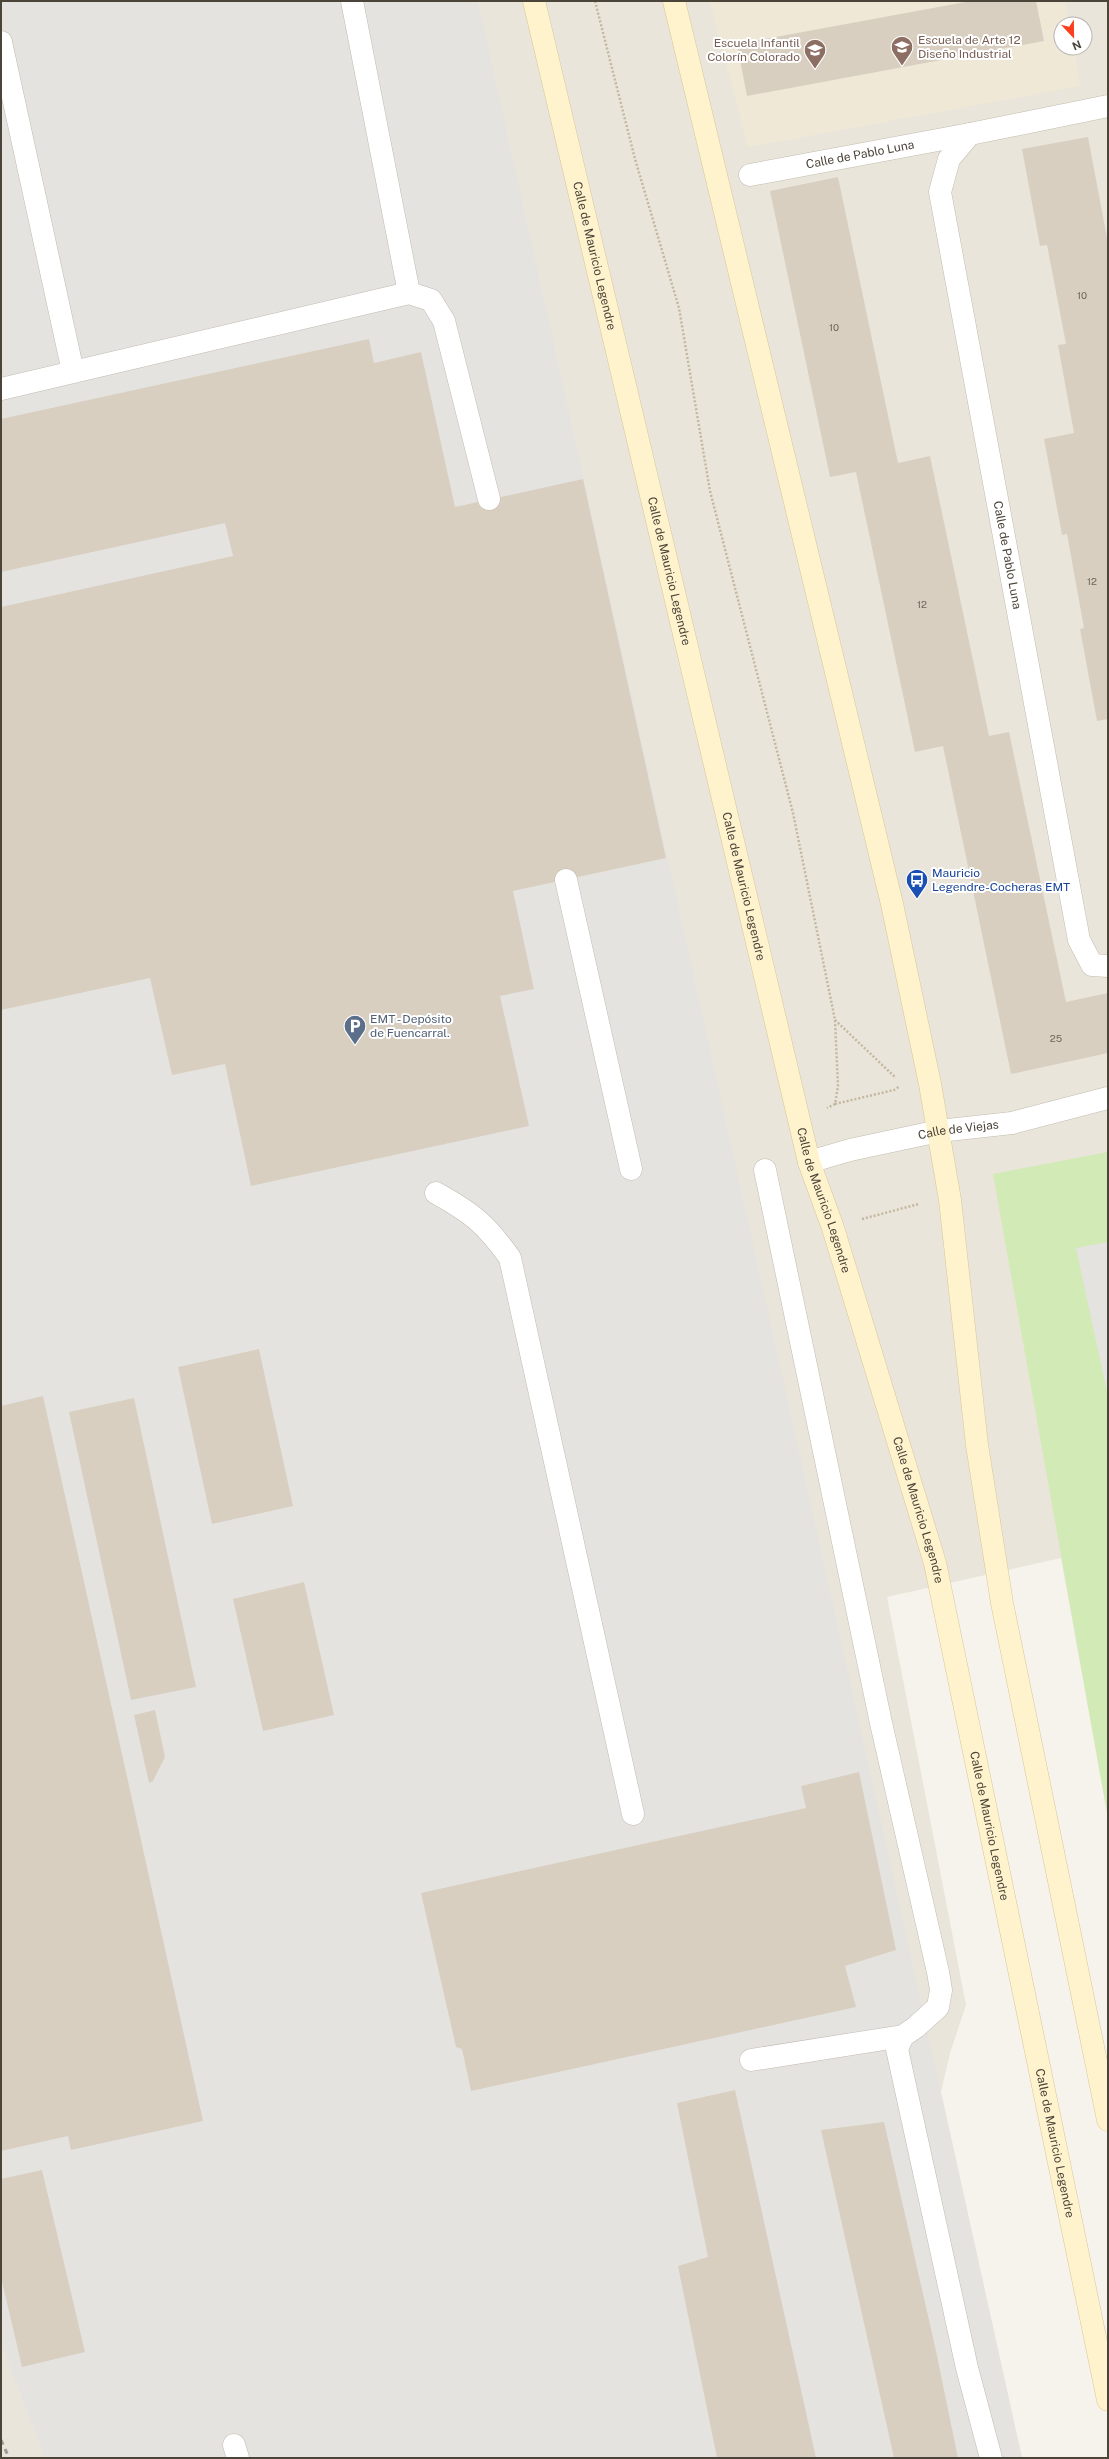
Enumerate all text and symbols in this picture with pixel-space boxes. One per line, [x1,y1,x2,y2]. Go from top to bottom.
north arrow [1053,16,1093,56]
place label: Escuela de Arte 12 Diseño Industrial [918,33,1021,61]
school or university icon: Escuela de Arte 12 Diseño Industrial [889,34,915,67]
place label: Escuela Infantil Colorín Colorado [707,36,800,64]
school or university icon: Escuela Infantil Colorín Colorado [802,37,828,70]
text: N [1071,38,1083,52]
street label: Calle de Pablo Luna [805,138,915,171]
street label: Calle de Mauricio Legendre [570,180,619,332]
house number: 10 [1077,289,1087,301]
house number: 10 [829,321,839,333]
street label: Calle de Mauricio Legendre [645,496,693,647]
street label: Calle de Pablo Luna [991,500,1024,610]
house number: 12 [1087,575,1097,587]
house number: 12 [917,598,927,610]
street label: Calle de Mauricio Legendre [719,811,768,962]
place label: Mauricio Legendre-Cocheras EMT [932,866,1070,894]
bus stop icon: Mauricio Legendre-Cocheras EMT [904,867,930,900]
place label: EMT - Depósito de Fuencarral. [370,1012,452,1040]
parking icon: EMT - Depósito de Fuencarral. [342,1013,368,1046]
house number: 25 [1050,1032,1062,1044]
street label: Calle de Viejas [917,1118,999,1142]
street label: Calle de Mauricio Legendre [794,1126,853,1275]
street label: Calle de Mauricio Legendre [890,1435,946,1585]
street label: Calle de Mauricio Legendre [967,1750,1012,1902]
street label: Calle de Mauricio Legendre [1033,2067,1077,2219]

